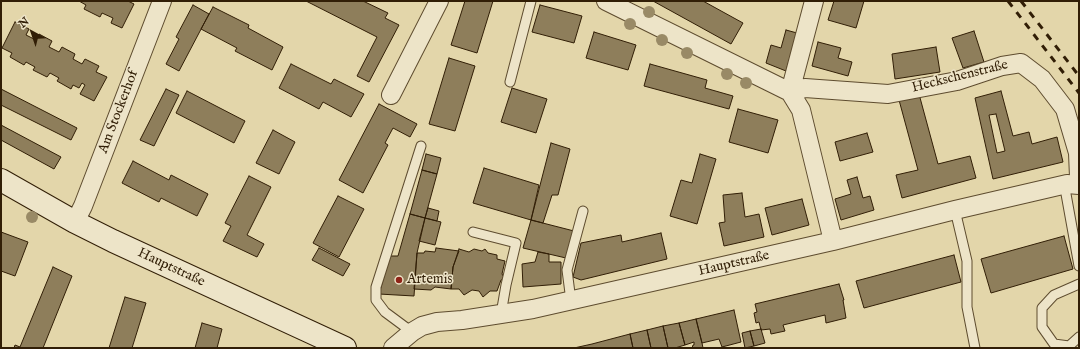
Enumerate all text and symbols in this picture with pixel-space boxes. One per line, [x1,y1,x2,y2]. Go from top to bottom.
north arrow [12,12,52,52]
text: N [16,14,32,31]
street label: Heckschenstraße [910,57,1010,97]
street label: Am Stockerhof [95,68,143,156]
street label: Hauptstraße [135,245,207,291]
street label: Hauptstraße [697,248,771,280]
place label: Artemis [407,272,452,288]
marker: Artemis [394,275,404,285]

